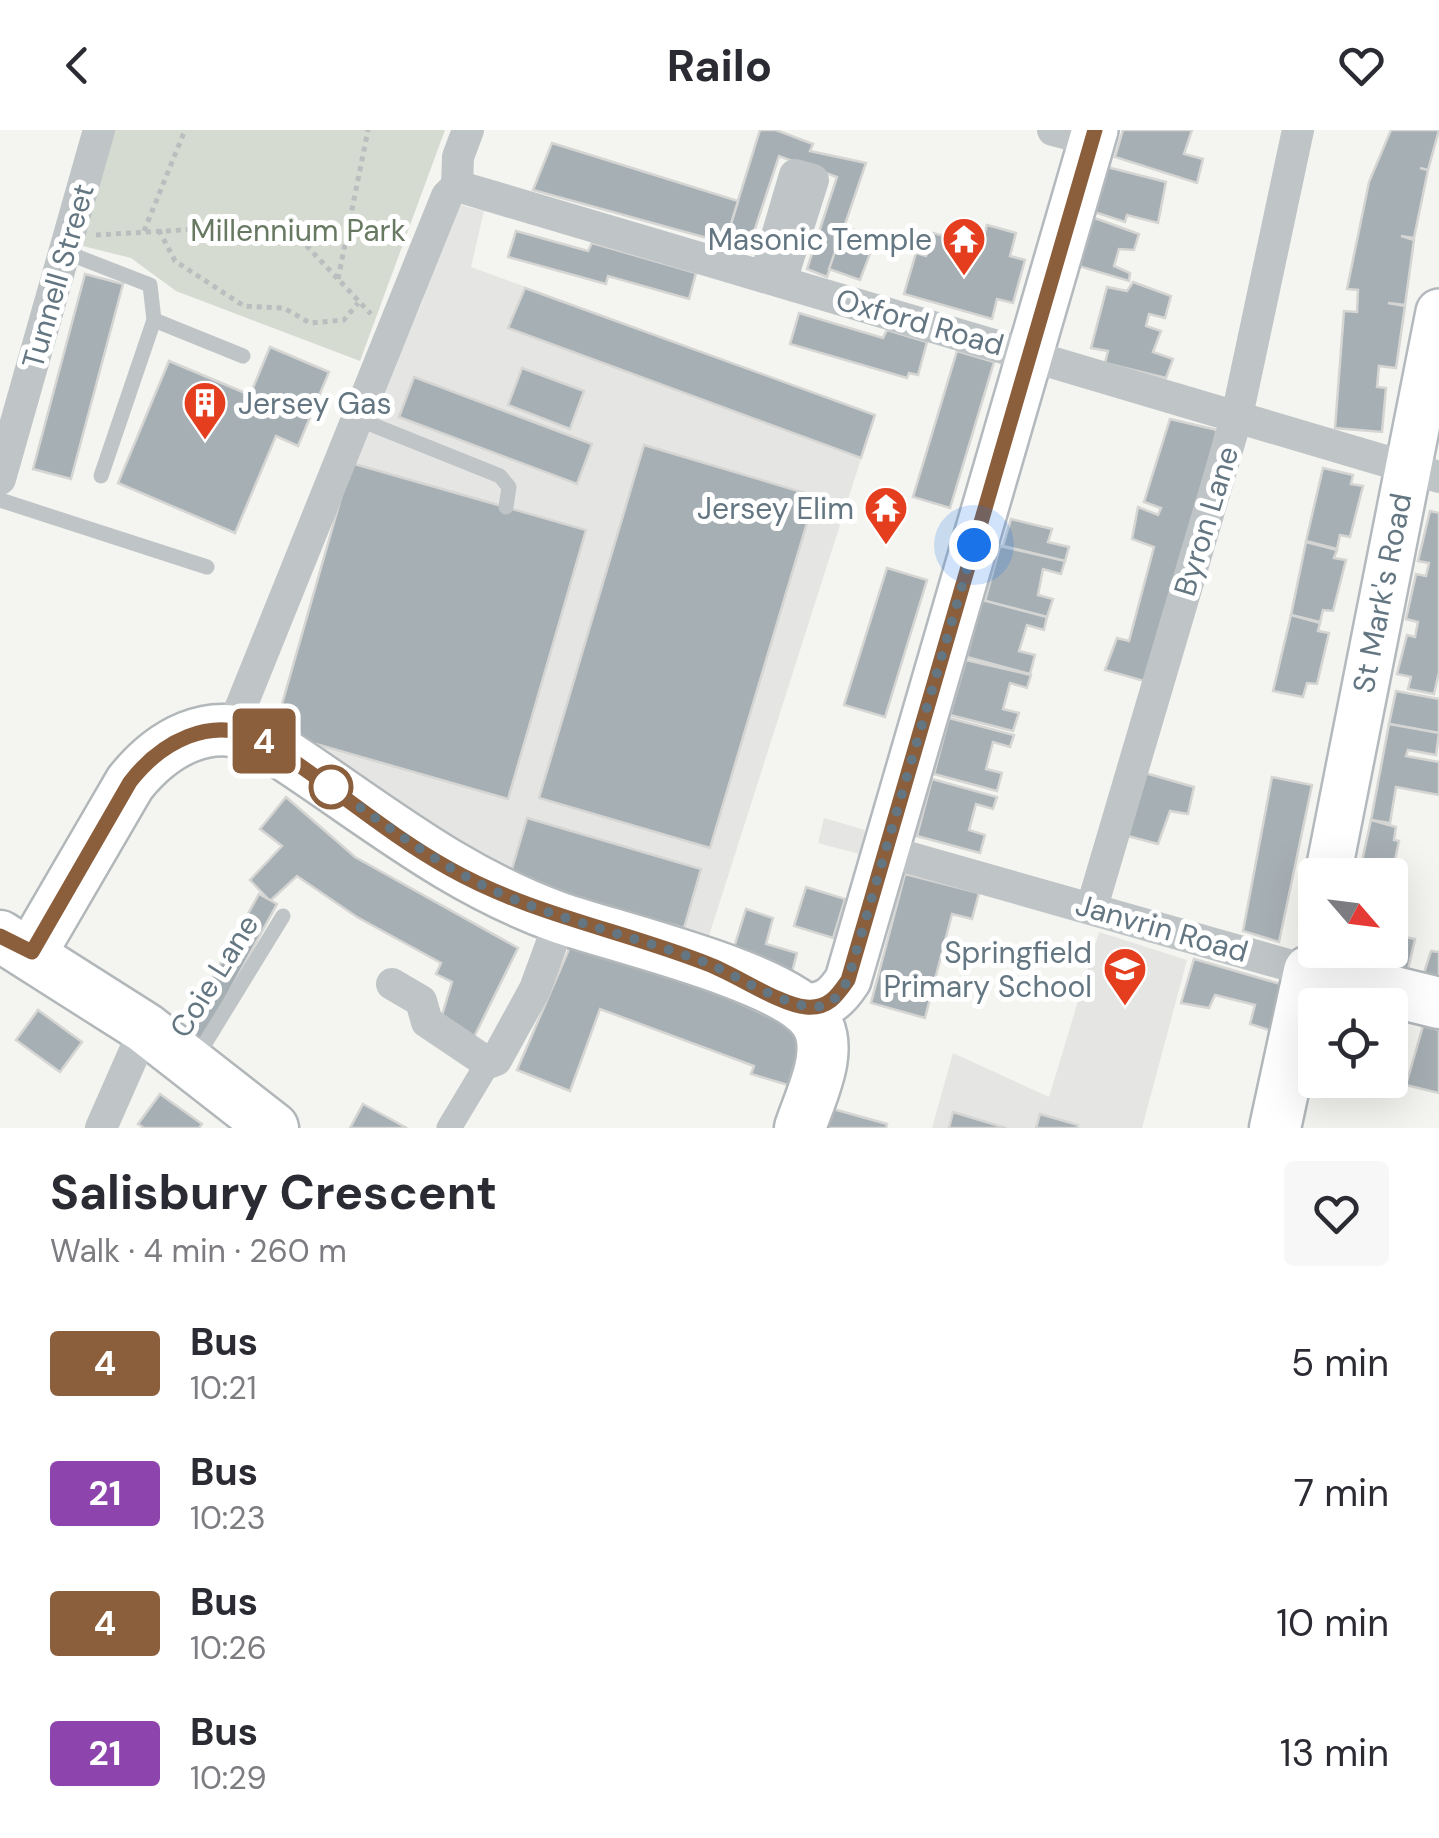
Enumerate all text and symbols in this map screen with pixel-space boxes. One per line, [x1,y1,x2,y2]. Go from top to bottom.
text: Railo [667,36,772,95]
icon: back [50,38,105,93]
icon: heart [1334,38,1389,93]
street label: Tunnell Street [13,179,103,373]
park label: Millennium Park [190,211,406,250]
temple icon: Masonic Temple [941,216,987,277]
place label: Masonic Temple [708,220,932,259]
street label: Oxford Road [832,279,1008,365]
building icon: Jersey Gas [182,380,228,441]
place label: Jersey Gas [238,384,391,423]
street label: Byron Lane [1165,441,1247,601]
temple icon: Jersey Elim [863,485,909,546]
place label: Jersey Elim [697,489,854,528]
street label: St Mark's Road [1344,490,1420,696]
your location [949,520,999,570]
line badge: 4 [232,708,296,774]
text: 4 [253,718,275,764]
unlabelled marker [310,766,352,808]
north arrow [1298,858,1408,968]
map controls [1298,858,1408,1098]
street label: Janvrin Road [1071,885,1253,971]
street label: Coie Lane [161,907,267,1045]
place label: Springfield Primary School [883,933,1092,1006]
school or university icon: Springfield Primary School [1102,946,1148,1007]
button: locate [1298,988,1408,1098]
text: Salisbury Crescent [50,1161,497,1224]
button: heart [1284,1161,1389,1266]
text: Walk · 4 min · 260 m [50,1230,347,1272]
text: Bus [190,1317,258,1367]
text: 5 min [1291,1338,1389,1388]
text: 4 [94,1340,116,1386]
text: 10:21 [190,1367,257,1409]
text: Bus [190,1447,258,1497]
text: 7 min [1294,1468,1389,1518]
text: 21 [89,1470,121,1516]
text: 10:23 [190,1497,266,1539]
text: Bus [190,1577,258,1627]
text: 10 min [1276,1598,1389,1648]
text: 4 [94,1600,116,1646]
text: 10:26 [190,1627,267,1669]
text: Bus [190,1707,258,1757]
text: 13 min [1280,1728,1389,1778]
text: 21 [89,1730,121,1776]
text: 10:29 [190,1757,267,1799]

